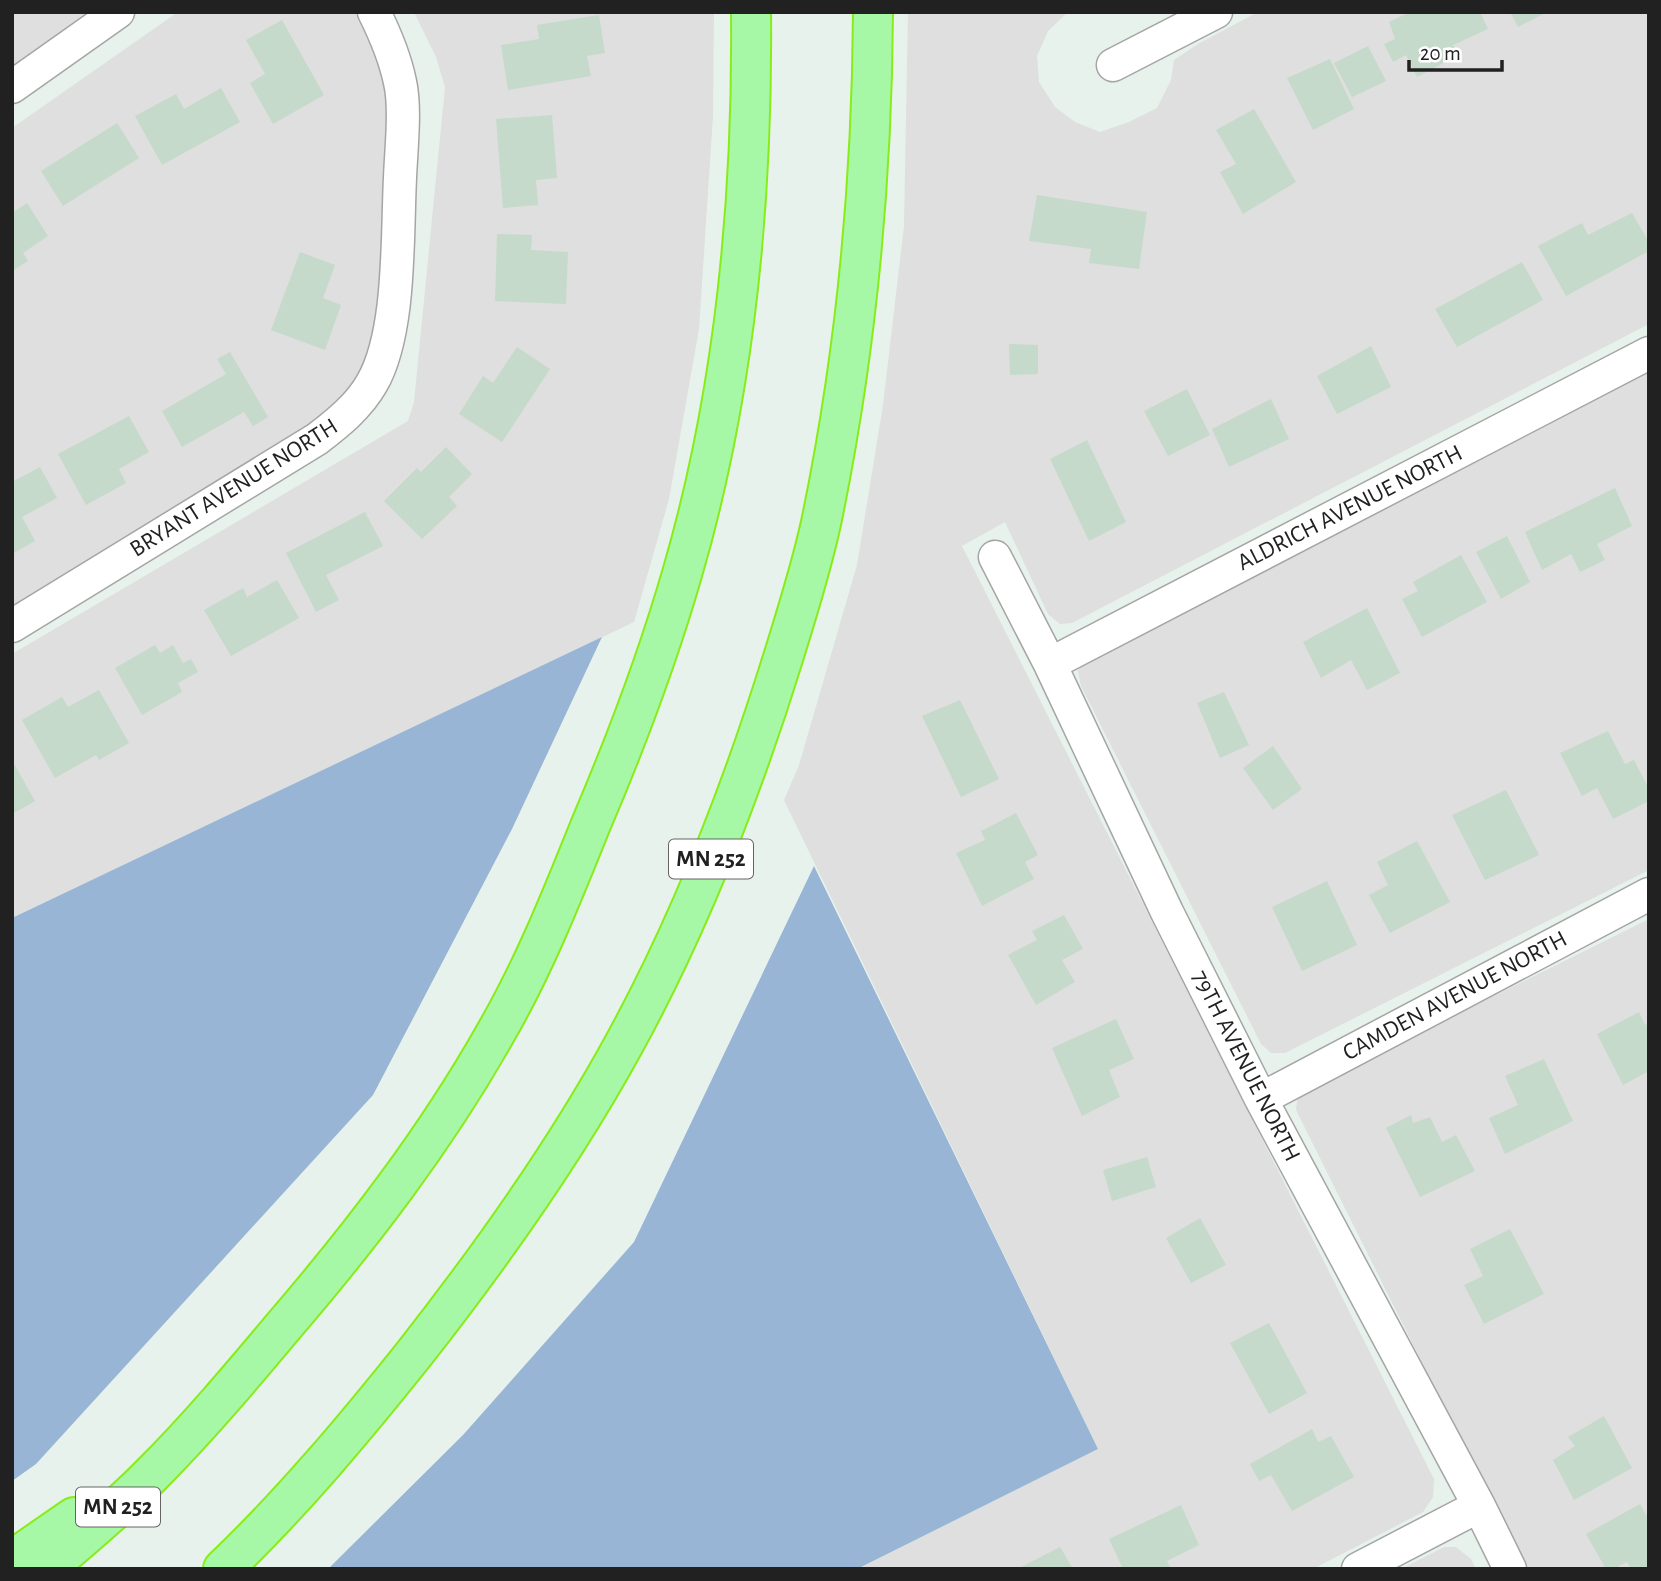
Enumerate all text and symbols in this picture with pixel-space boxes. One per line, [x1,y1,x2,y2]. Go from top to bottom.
scale bar [1409,28,1502,72]
text: 20 m [1420,43,1461,64]
street label: BRYANT AVENUE NORTH [126,414,342,562]
street label: ALDRICH AVENUE NORTH [1234,441,1466,575]
road number: MN 252 [669,839,753,878]
street label: CAMDEN AVENUE NORTH [1339,927,1571,1065]
street label: 79TH AVENUE NORTH [1187,967,1305,1165]
road number: MN 252 [76,1488,160,1526]

